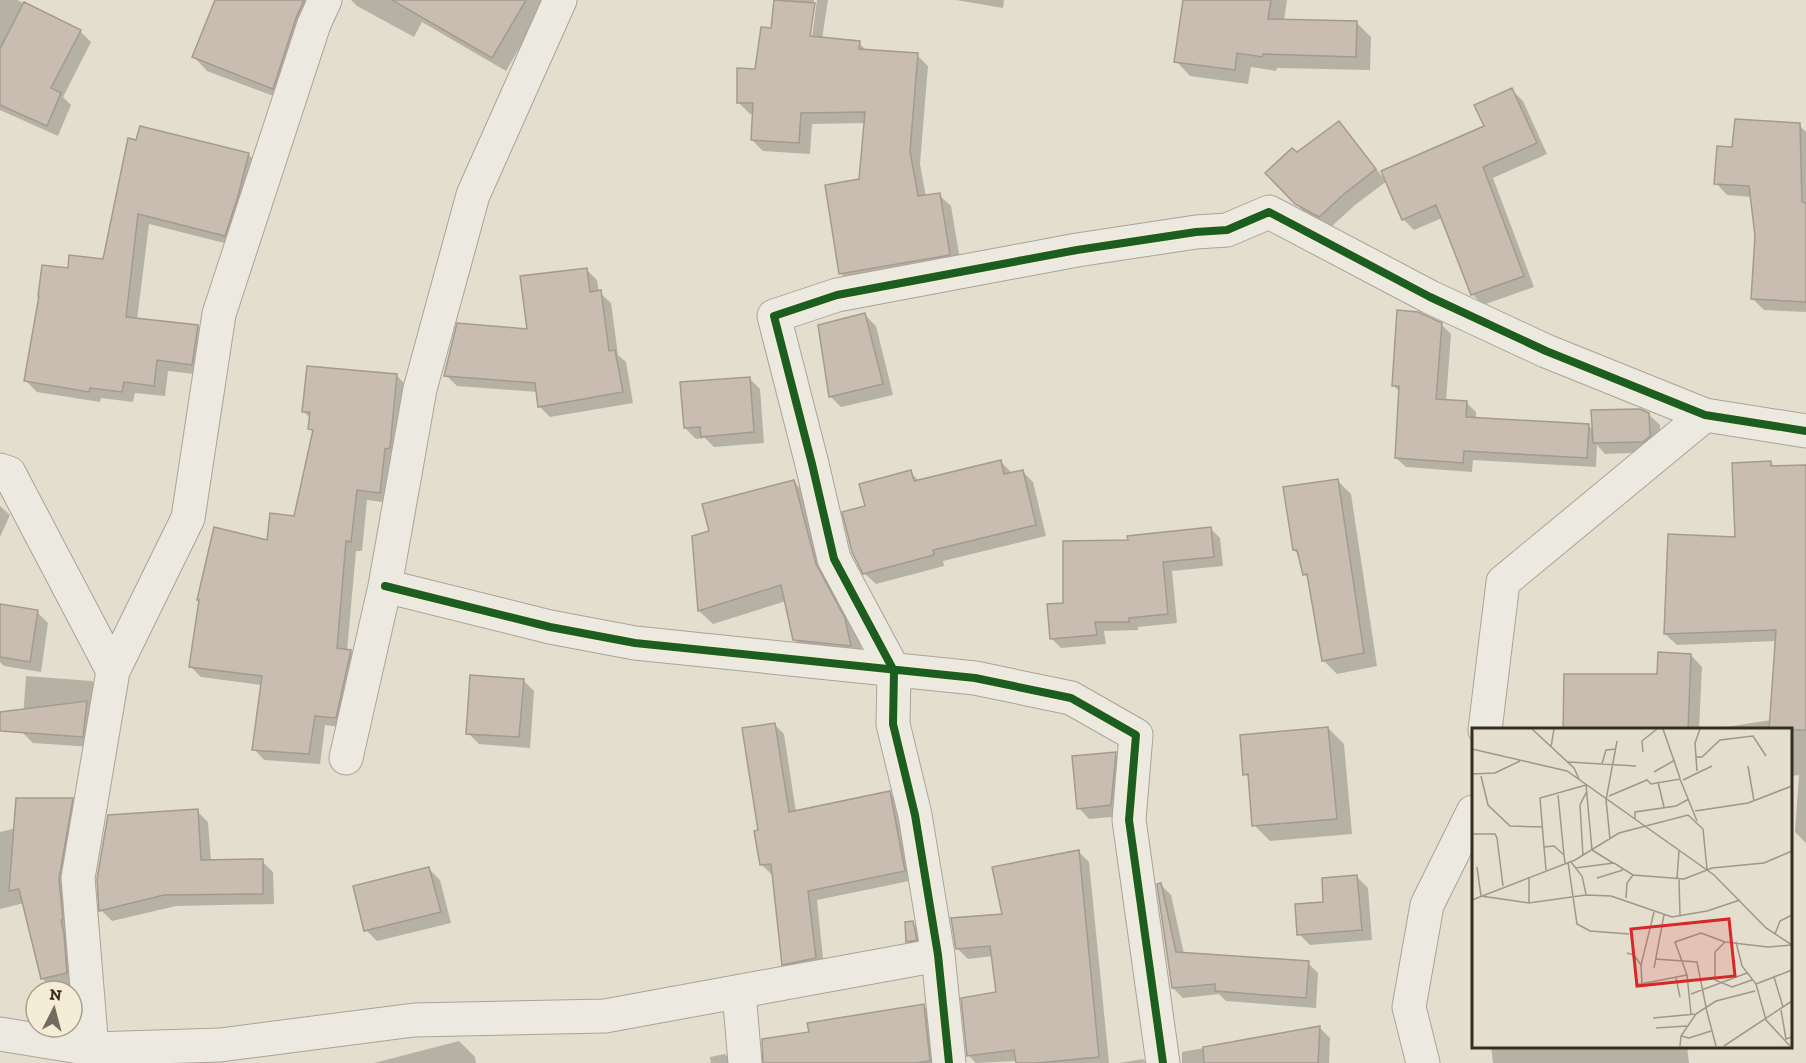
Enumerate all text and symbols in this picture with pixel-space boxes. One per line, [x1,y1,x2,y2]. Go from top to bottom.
inset map [1472,728,1791,1048]
north arrow [24,979,84,1039]
text: N [48,984,63,1005]

